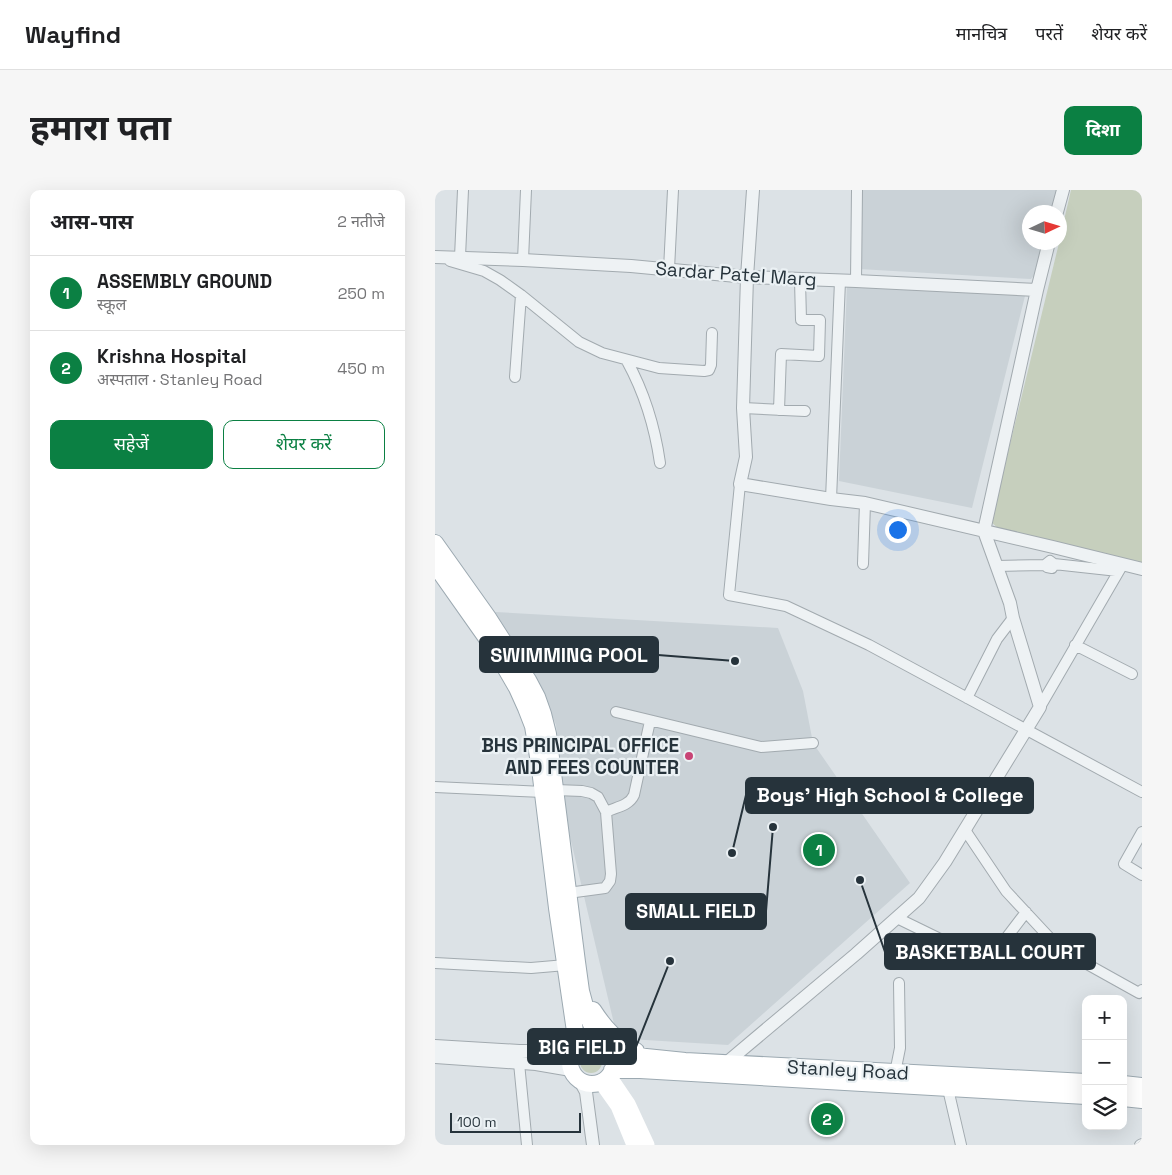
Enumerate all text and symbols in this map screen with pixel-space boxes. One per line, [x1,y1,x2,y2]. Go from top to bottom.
text: Wayfind [25,19,121,50]
text: मानचित्र [956,22,1007,45]
text: परतें [1035,22,1063,45]
text: शेयर करें [1091,22,1147,45]
text: हमारा पता [30,106,171,150]
button: दिशा [1064,106,1142,155]
north arrow [1022,205,1067,250]
text: आस-पास [50,208,133,235]
text: 2 नतीजे [337,211,385,232]
street label: Sardar Patel Marg [654,256,818,292]
text: ASSEMBLY GROUND [97,269,272,294]
text: 1 [62,283,70,304]
text: 250 m [338,283,385,304]
text: स्कूल [97,294,126,315]
text: Krishna Hospital [97,344,247,369]
text: 2 [61,358,71,379]
text: 450 m [337,358,385,379]
text: अस्पताल · Stanley Road [97,369,263,390]
button: सहेजें [50,420,213,469]
button: शेयर करें [223,420,385,469]
your location [885,517,911,543]
callout: SWIMMING POOL [480,637,658,672]
text: SWIMMING POOL [490,642,648,668]
place label: BHS PRINCIPAL OFFICE AND FEES COUNTER [481,733,679,780]
marker: BHS PRINCIPAL OFFICE AND FEES COUNTER [683,750,695,762]
callout: Boys' High School & College [746,778,1033,813]
text: Boys' High School & College [756,782,1024,808]
pin: 1 [803,831,835,869]
callout: SMALL FIELD [626,894,766,929]
text: SMALL FIELD [636,898,756,924]
callout: BASKETBALL COURT [885,934,1095,969]
text: BASKETBALL COURT [895,939,1085,965]
map controls [1082,995,1127,1130]
button: + [1082,995,1127,1040]
callout: BIG FIELD [528,1029,636,1064]
text: BIG FIELD [538,1034,626,1060]
button: − [1082,1040,1127,1085]
street label: Stanley Road [786,1054,910,1086]
button: layers [1082,1085,1127,1130]
pin: 2 [811,1100,843,1138]
scale bar [450,1110,581,1133]
text: 100 m [457,1113,496,1131]

